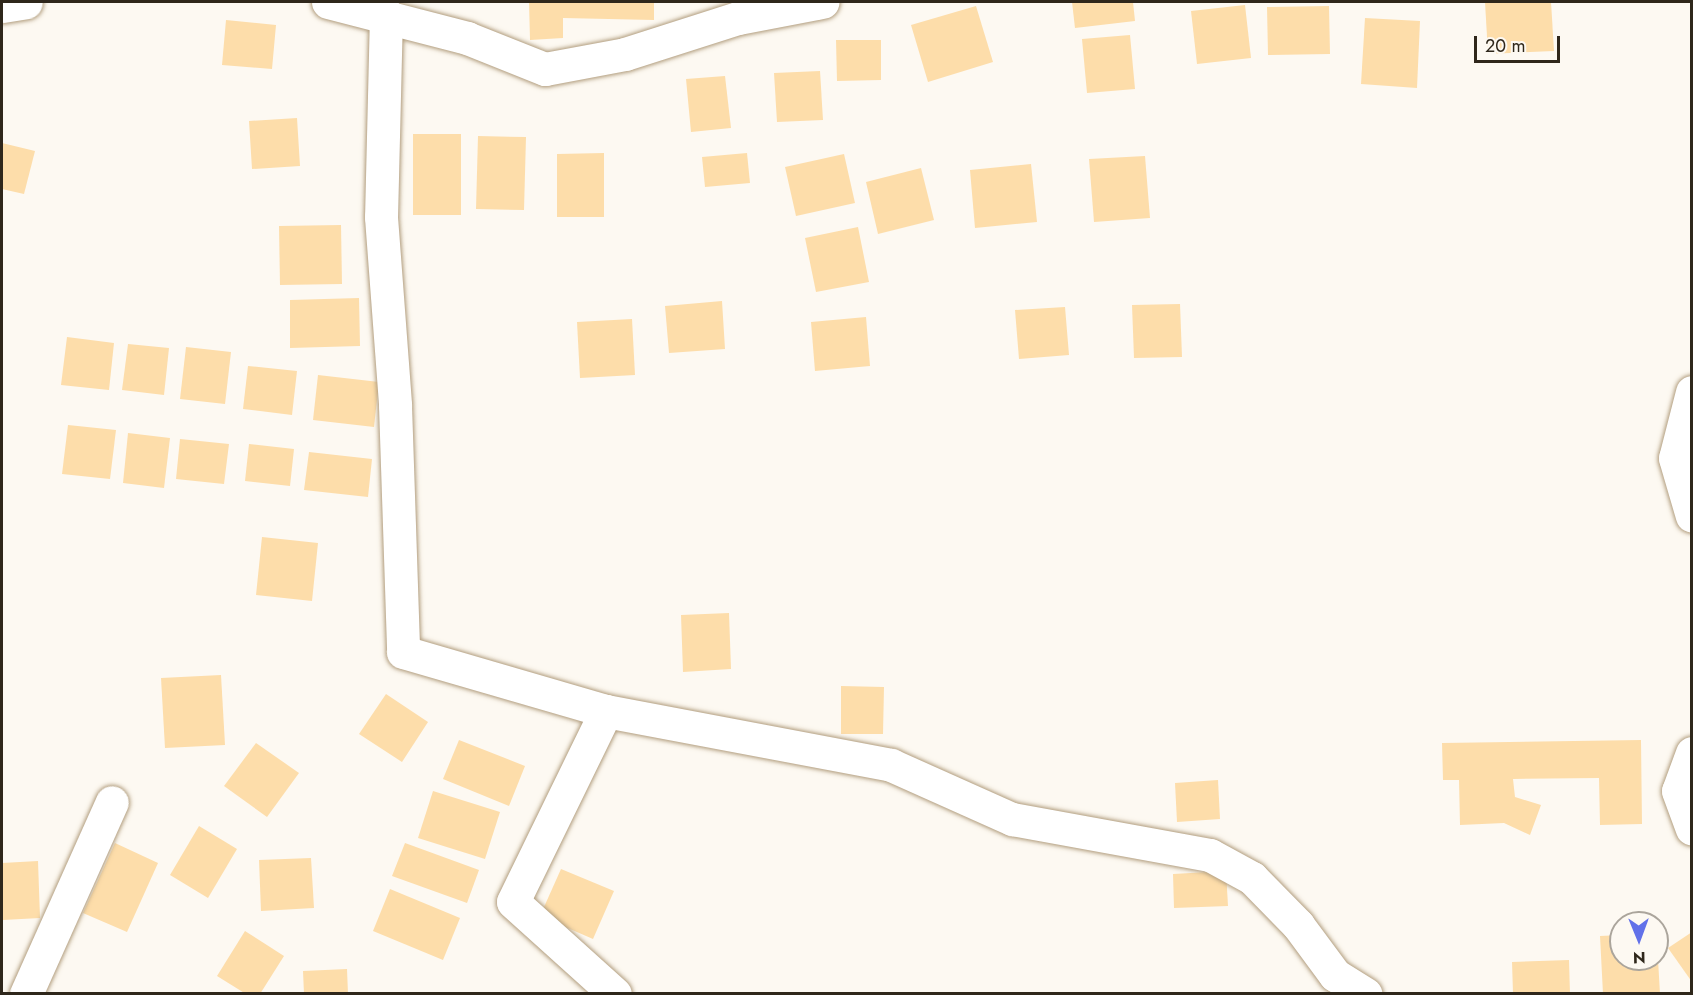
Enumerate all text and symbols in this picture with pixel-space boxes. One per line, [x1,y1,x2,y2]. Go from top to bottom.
scale bar [1477,24,1562,62]
text: 20 m [1485,33,1525,59]
north arrow [1609,911,1669,971]
text: N [1633,946,1646,969]

